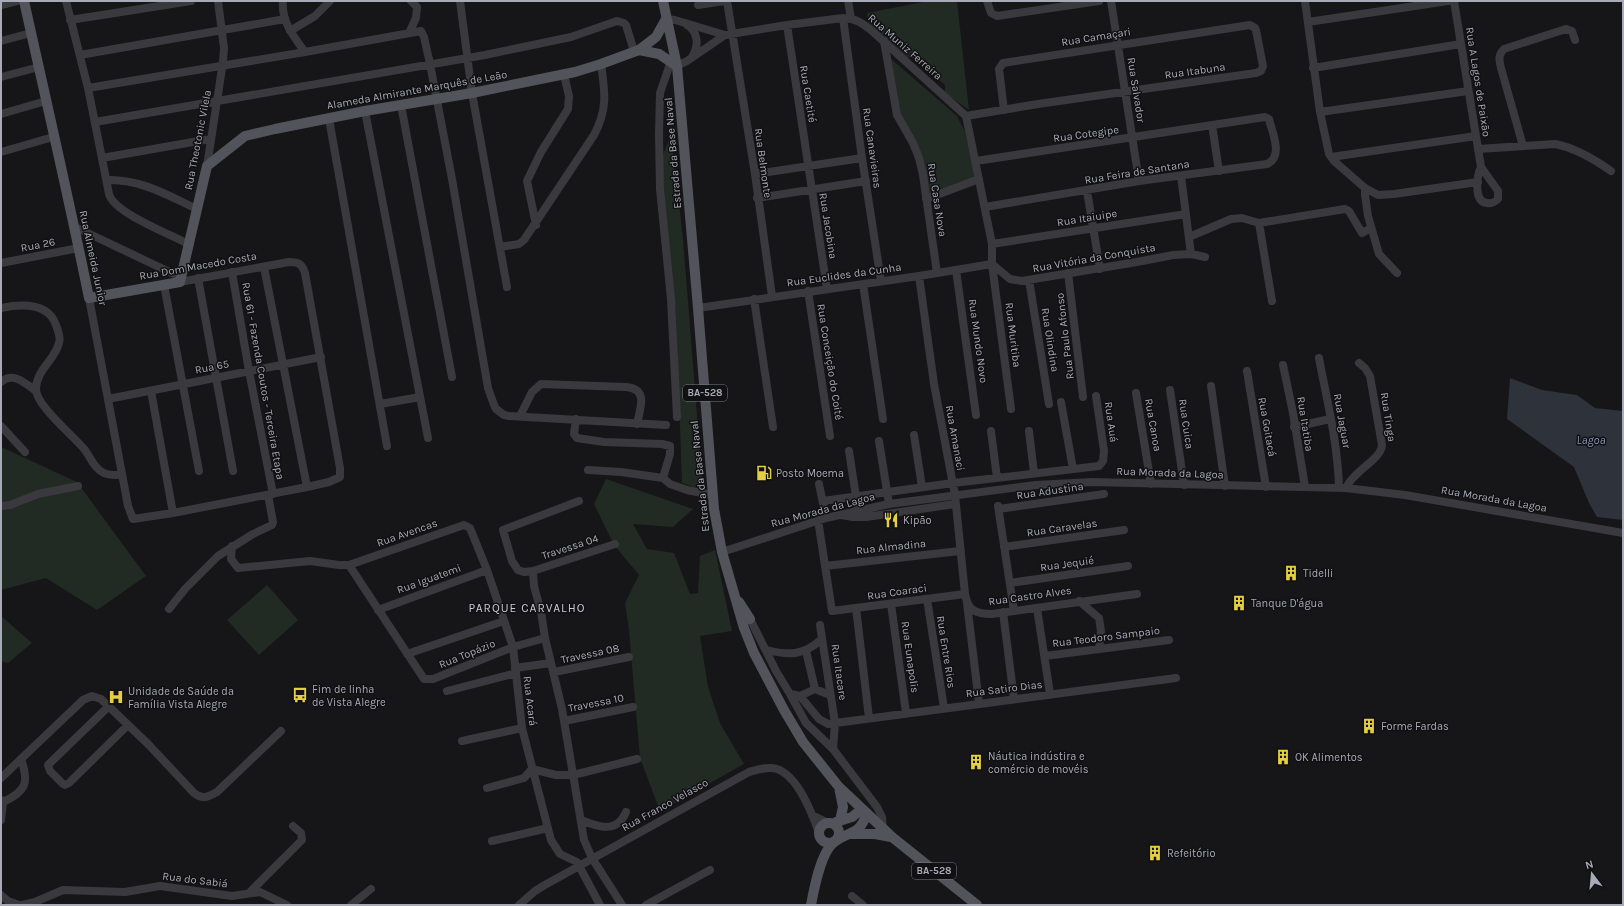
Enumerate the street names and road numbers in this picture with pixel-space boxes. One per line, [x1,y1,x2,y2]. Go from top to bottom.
street label: Rua Muniz Ferreira [865,11,945,83]
street label: Rua Camaçari [1060,25,1132,49]
street label: Rua A Lagos de Paixão [1463,26,1493,138]
street label: Rua Salvador [1124,56,1148,124]
street label: Rua Itabuna [1164,60,1226,82]
street label: Rua Caetité [797,64,819,124]
street label: Alameda Almirante Marquês de Leão [326,68,508,112]
street label: Rua Theotonic Vilela [182,89,214,191]
street label: Estrada da Base Naval [662,97,684,209]
street label: Rua Canavieiras [860,107,884,189]
street label: Rua Cotegipe [1052,123,1120,145]
street label: Rua Belmonte [752,127,774,199]
street label: Rua Feira de Santana [1084,157,1190,187]
street label: Rua Casa Nova [925,162,949,238]
street label: Rua Jacobina [816,192,840,260]
street label: Rua Itaiuipe [1056,207,1118,229]
street label: Rua Almeida Junior [77,209,109,307]
street label: Rua 26 [20,235,56,255]
street label: Rua Vitória da Conquista [1032,241,1156,275]
street label: Rua Dom Macedo Costa [138,249,258,283]
street label: Rua Euclides da Cunha [786,261,902,289]
street label: Rua 61 - Fazenda Coutos - Terceira Etapa [239,281,287,481]
street label: Rua Paulo Afonso [1053,292,1077,380]
street label: Rua Mundo Novo [966,298,990,384]
street label: Rua Muritiba [1003,302,1023,368]
street label: Rua Conceição do Coité [814,303,846,421]
street label: Rua Olindina [1039,307,1061,373]
street label: Rua 65 [194,357,230,377]
road number: BA-528 [683,385,727,401]
street label: Rua Tinga [1378,391,1398,443]
street label: Rua Jaguar [1331,393,1353,449]
street label: Rua Goitacá [1255,396,1279,458]
street label: Rua Itatiba [1294,396,1316,452]
street label: Rua Canoa [1142,397,1164,453]
street label: Rua Cuica [1176,398,1196,450]
street label: Rua Auá [1102,401,1120,443]
street label: Rua Amanaci [943,404,967,472]
street label: Estrada da Base Naval [688,420,712,532]
street label: Rua Morada da Lagoa [1116,465,1224,481]
street label: Rua Adustina [1016,480,1084,502]
street label: Rua Morada da Lagoa [1440,483,1548,515]
street label: Rua Morada da Lagoa [770,490,876,530]
street label: Rua Avencas [375,516,439,549]
street label: Rua Caravelas [1026,517,1098,539]
street label: Travessa 04 [540,532,600,562]
street label: Rua Almadina [855,537,927,557]
street label: Rua Jequié [1039,554,1095,574]
street label: Rua Iguatemi [395,561,463,597]
street label: Rua Coaraci [866,581,928,603]
street label: Rua Castro Alves [988,584,1073,608]
street label: Rua Entre Rios [934,615,958,689]
street label: Rua Eunapolis [899,620,921,694]
street label: Rua Teodoro Sampaio [1051,624,1161,650]
street label: Rua Topázio [437,637,497,671]
street label: Travessa 08 [560,641,621,667]
street label: Rua Itacare [829,643,849,701]
street label: Rua Acará [520,675,540,727]
street label: Rua Satiro Dias [965,678,1043,700]
street label: Travessa 10 [567,691,625,715]
street label: Rua Franco Velasco [619,776,711,834]
road number: BA-528 [912,863,956,879]
street label: Rua do Sabiá [162,870,228,890]

